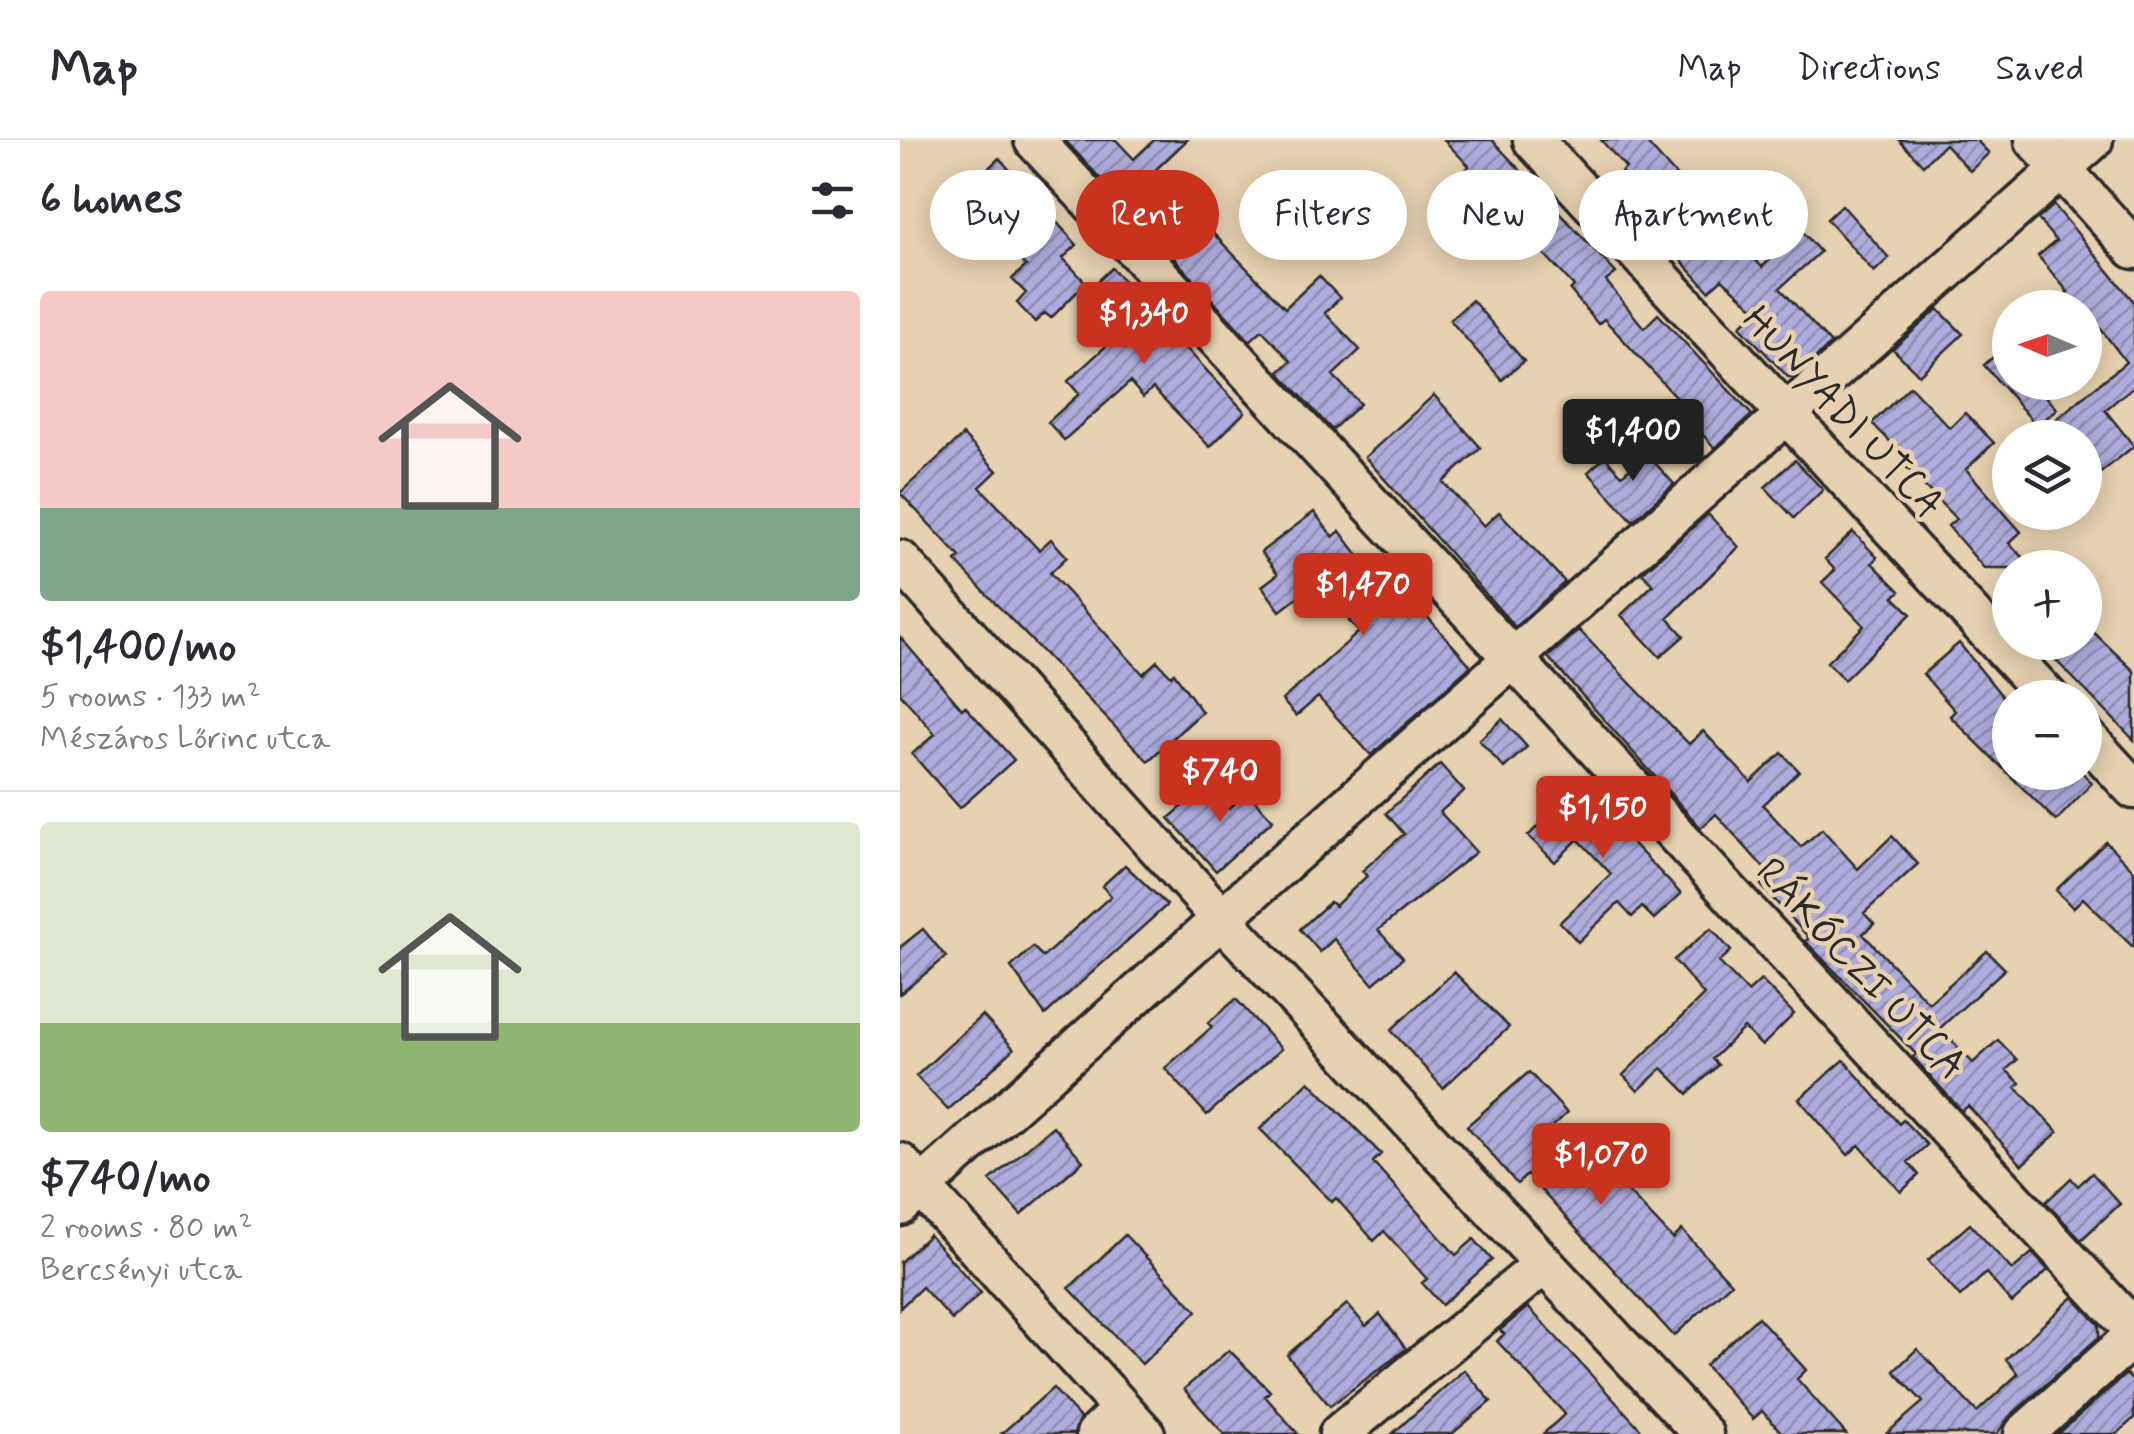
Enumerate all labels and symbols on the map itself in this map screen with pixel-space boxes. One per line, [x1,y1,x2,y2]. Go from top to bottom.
pin: $1,340 [1063,282,1225,367]
north arrow [1992,290,2102,400]
street label: HUNYADI UTCA [1730,295,1954,531]
pin: $1,400 [1552,399,1714,484]
pin: $1,470 [1282,553,1444,638]
pin: $740 [1161,740,1279,825]
pin: $1,150 [1522,776,1684,861]
street label: RÁKÓCZI UTCA [1743,848,1976,1092]
pin: $1,070 [1520,1123,1682,1208]

